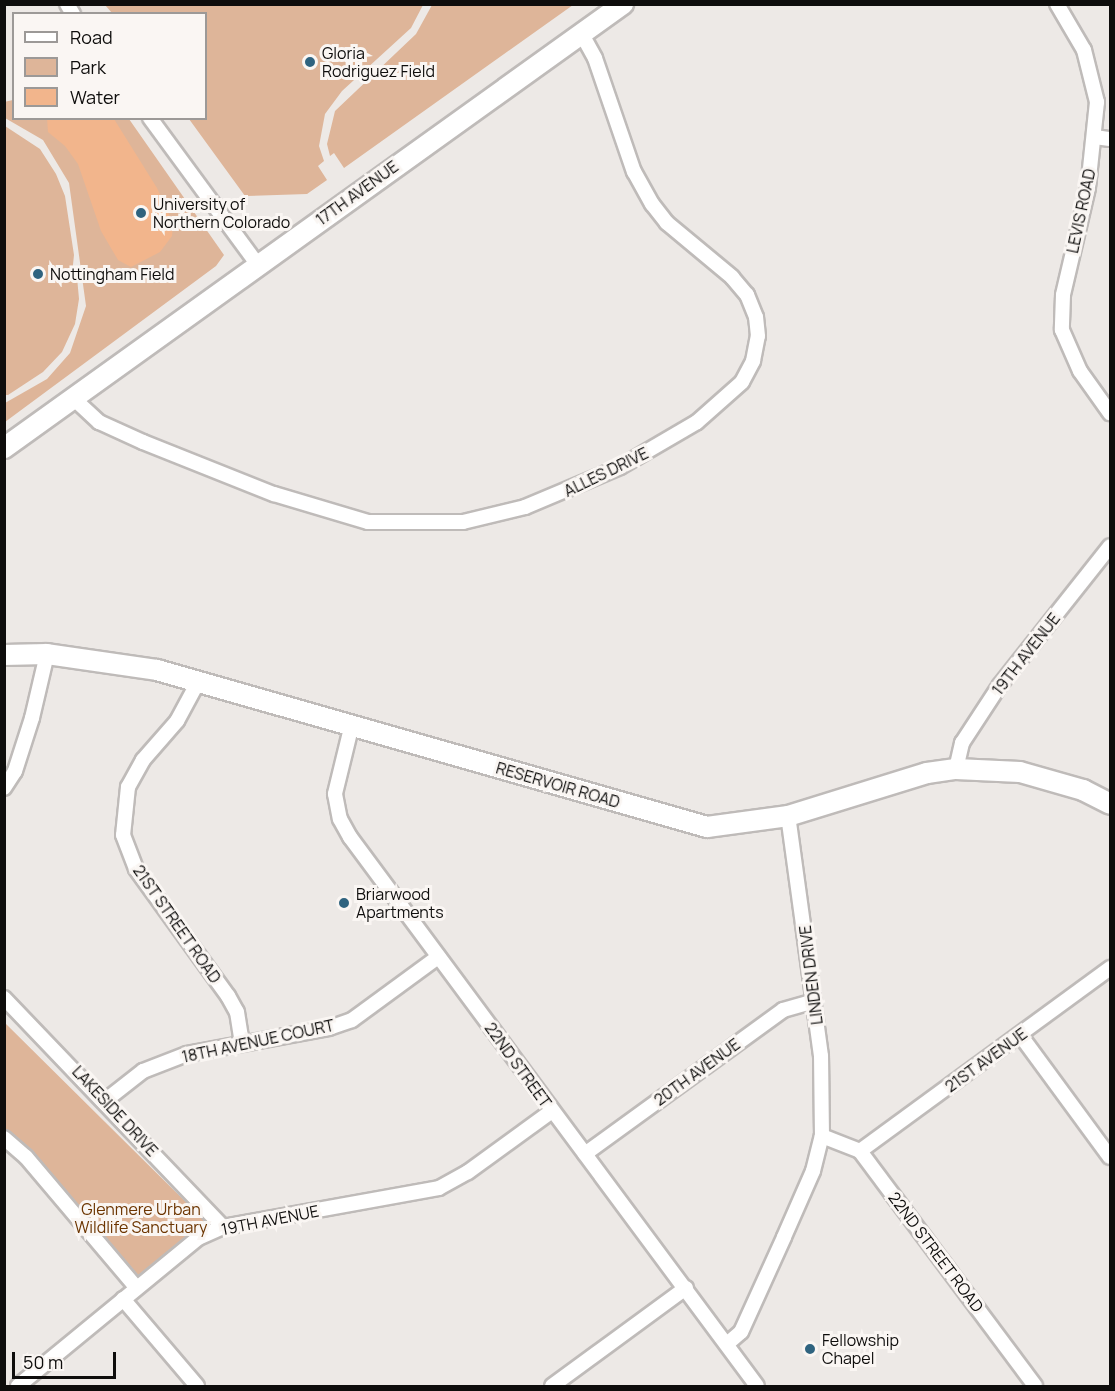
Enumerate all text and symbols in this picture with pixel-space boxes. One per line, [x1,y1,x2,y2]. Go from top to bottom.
legend [12,12,207,120]
text: Road [70,25,113,49]
place label: Gloria Rodriguez Field [322,43,435,81]
text: Park [70,55,106,79]
marker: Gloria Rodriguez Field [303,55,317,69]
text: Water [70,85,120,109]
street label: 17TH AVENUE [312,157,402,229]
street label: LEVIS ROAD [1063,167,1099,255]
place label: University of Northern Colorado [153,194,290,232]
marker: University of Northern Colorado [134,206,148,220]
place label: Nottingham Field [50,264,175,284]
marker: Nottingham Field [31,267,45,281]
street label: ALLES DRIVE [561,443,651,501]
street label: 19TH AVENUE [988,609,1064,699]
street label: RESERVOIR ROAD [494,758,622,812]
street label: 21ST STREET ROAD [129,861,225,987]
place label: Briarwood Apartments [356,884,444,922]
marker: Briarwood Apartments [337,896,351,910]
street label: LINDEN DRIVE [795,924,827,1026]
street label: 18TH AVENUE COURT [180,1015,336,1067]
street label: 22ND STREET [481,1019,555,1111]
street label: 21ST AVENUE [941,1024,1031,1096]
street label: 20TH AVENUE [650,1034,744,1110]
street label: LAKESIDE DRIVE [68,1062,162,1160]
street label: 22ND STREET ROAD [884,1188,988,1316]
park label: Glenmere Urban Wildlife Sanctuary [75,1199,207,1237]
street label: 19TH AVENUE [220,1201,320,1239]
place label: Fellowship Chapel [822,1330,899,1368]
scale bar [15,1340,118,1378]
marker: Fellowship Chapel [803,1342,817,1356]
text: 50 m [23,1350,63,1374]

